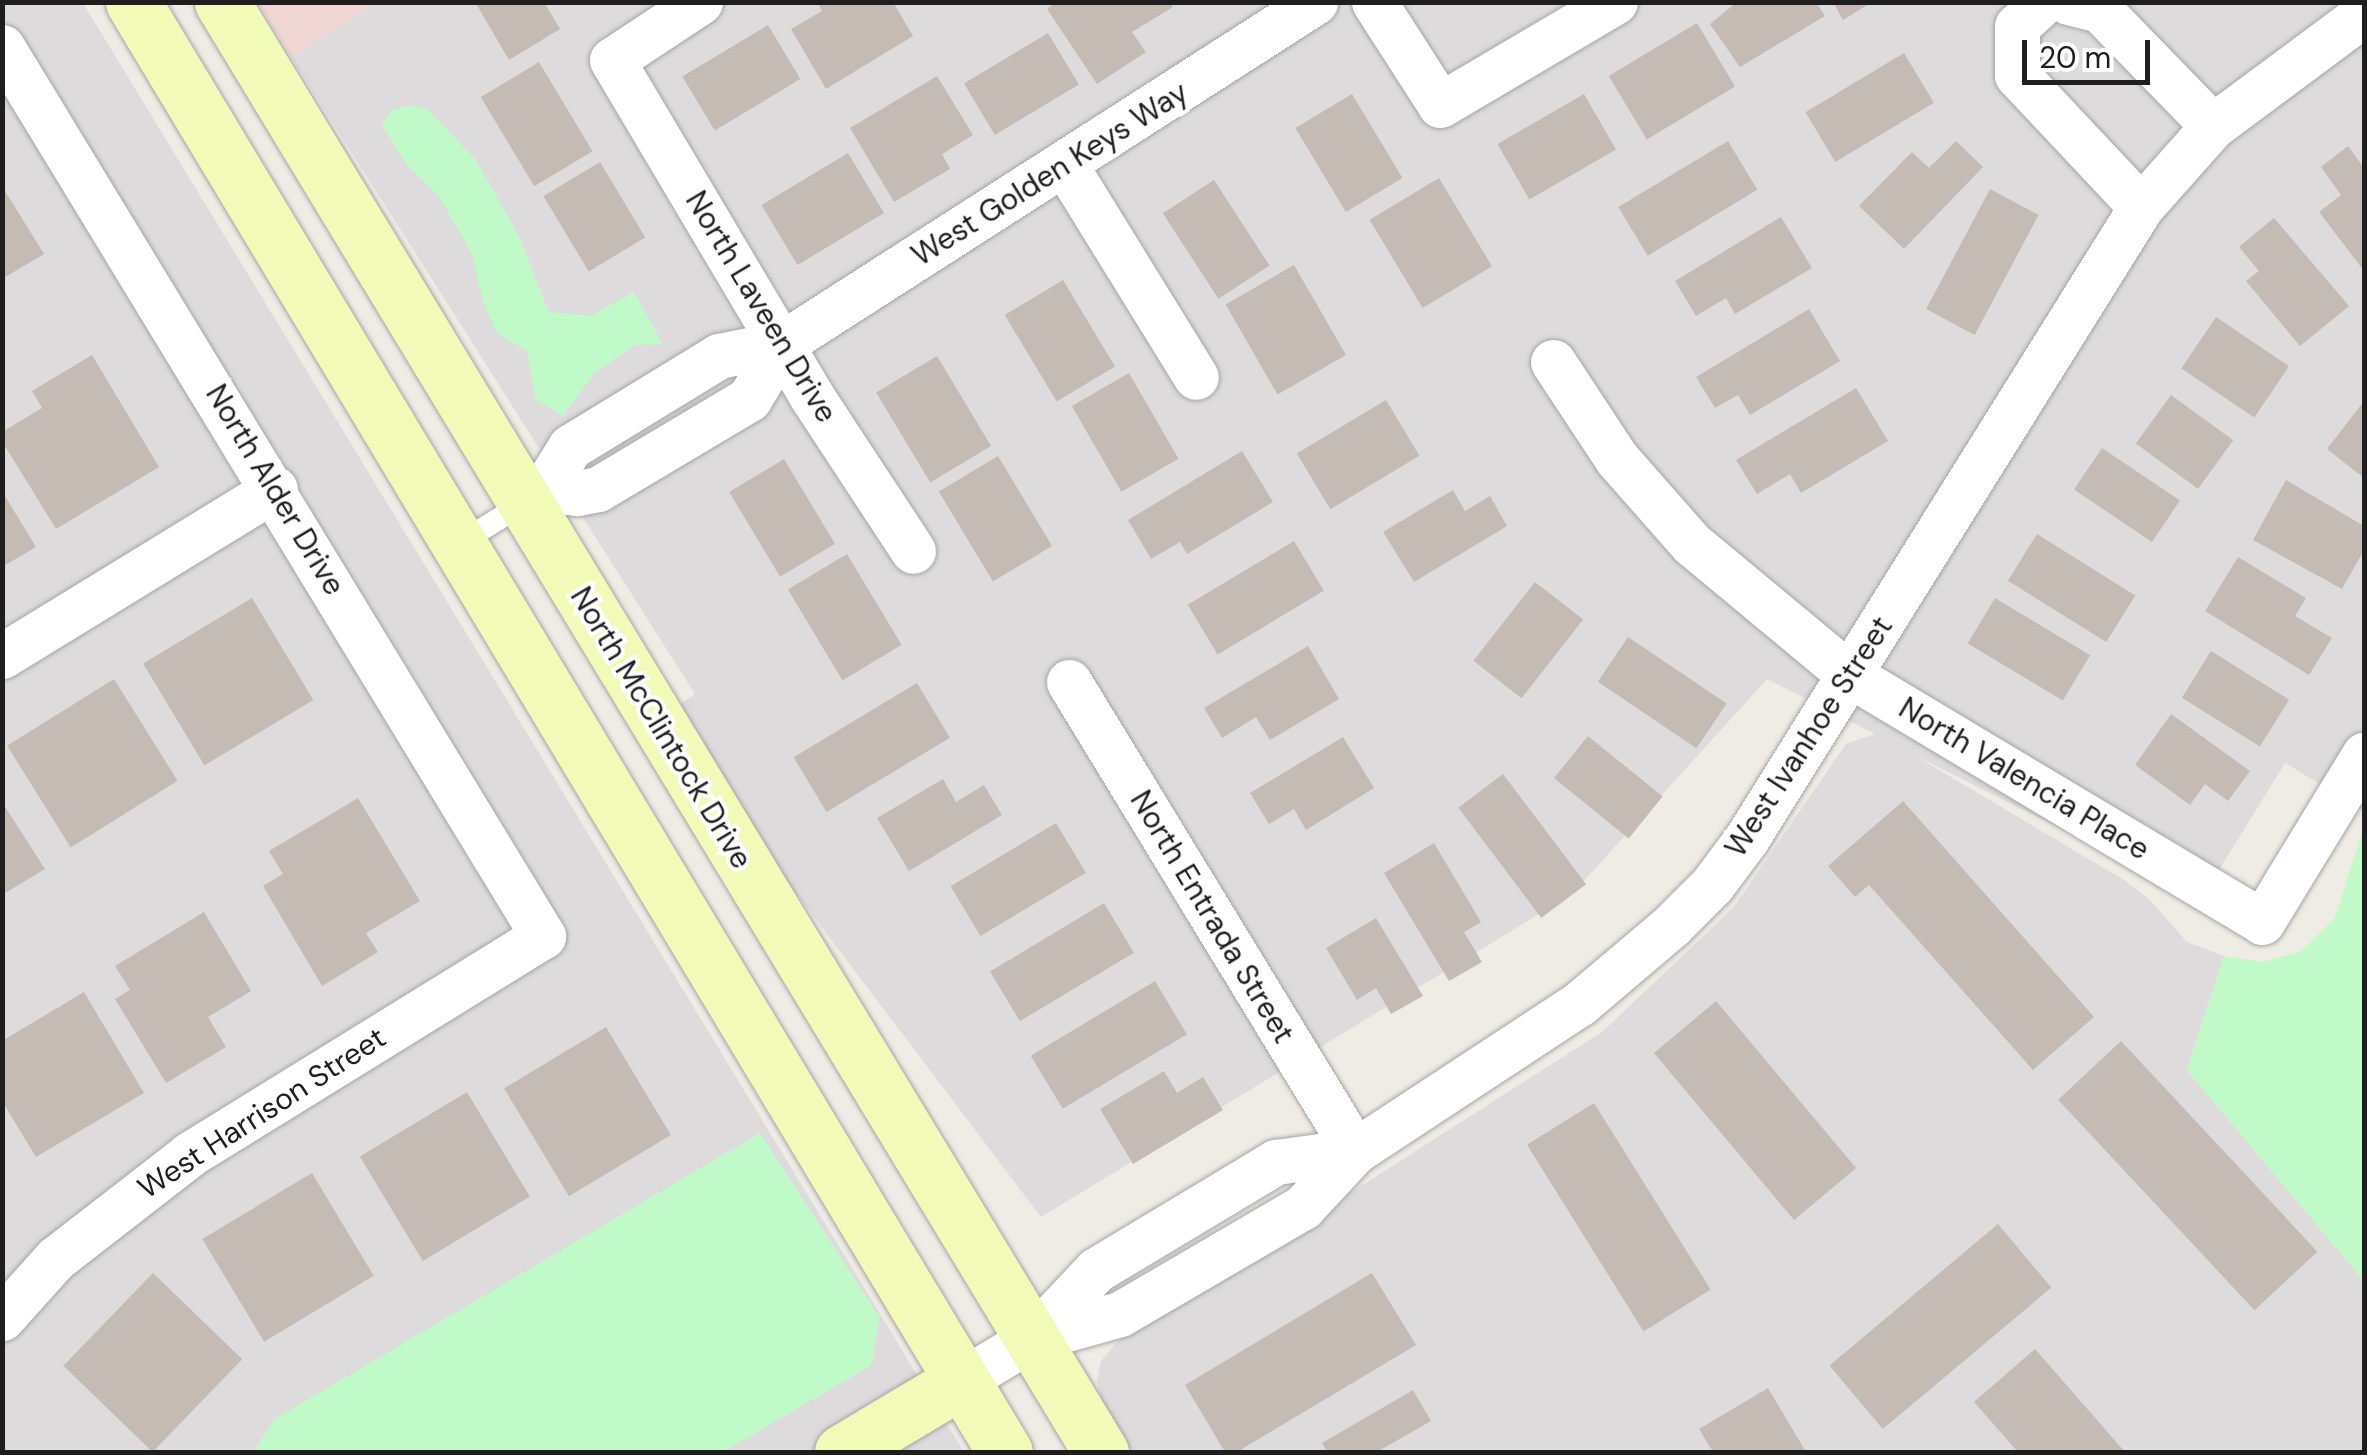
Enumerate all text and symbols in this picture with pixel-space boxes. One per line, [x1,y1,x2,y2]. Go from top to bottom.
scale bar [2027,20,2154,82]
text: 20 m [2039,38,2111,77]
street label: West Golden Keys Way [905,74,1195,274]
street label: North Laveen Drive [678,185,844,429]
street label: North Alder Drive [198,378,352,602]
street label: North McClintock Drive [563,581,759,875]
street label: West Ivanhoe Street [1718,610,1900,864]
street label: North Valencia Place [1892,690,2156,868]
street label: North Entrada Street [1122,784,1302,1050]
street label: West Harrison Street [131,1020,393,1206]

